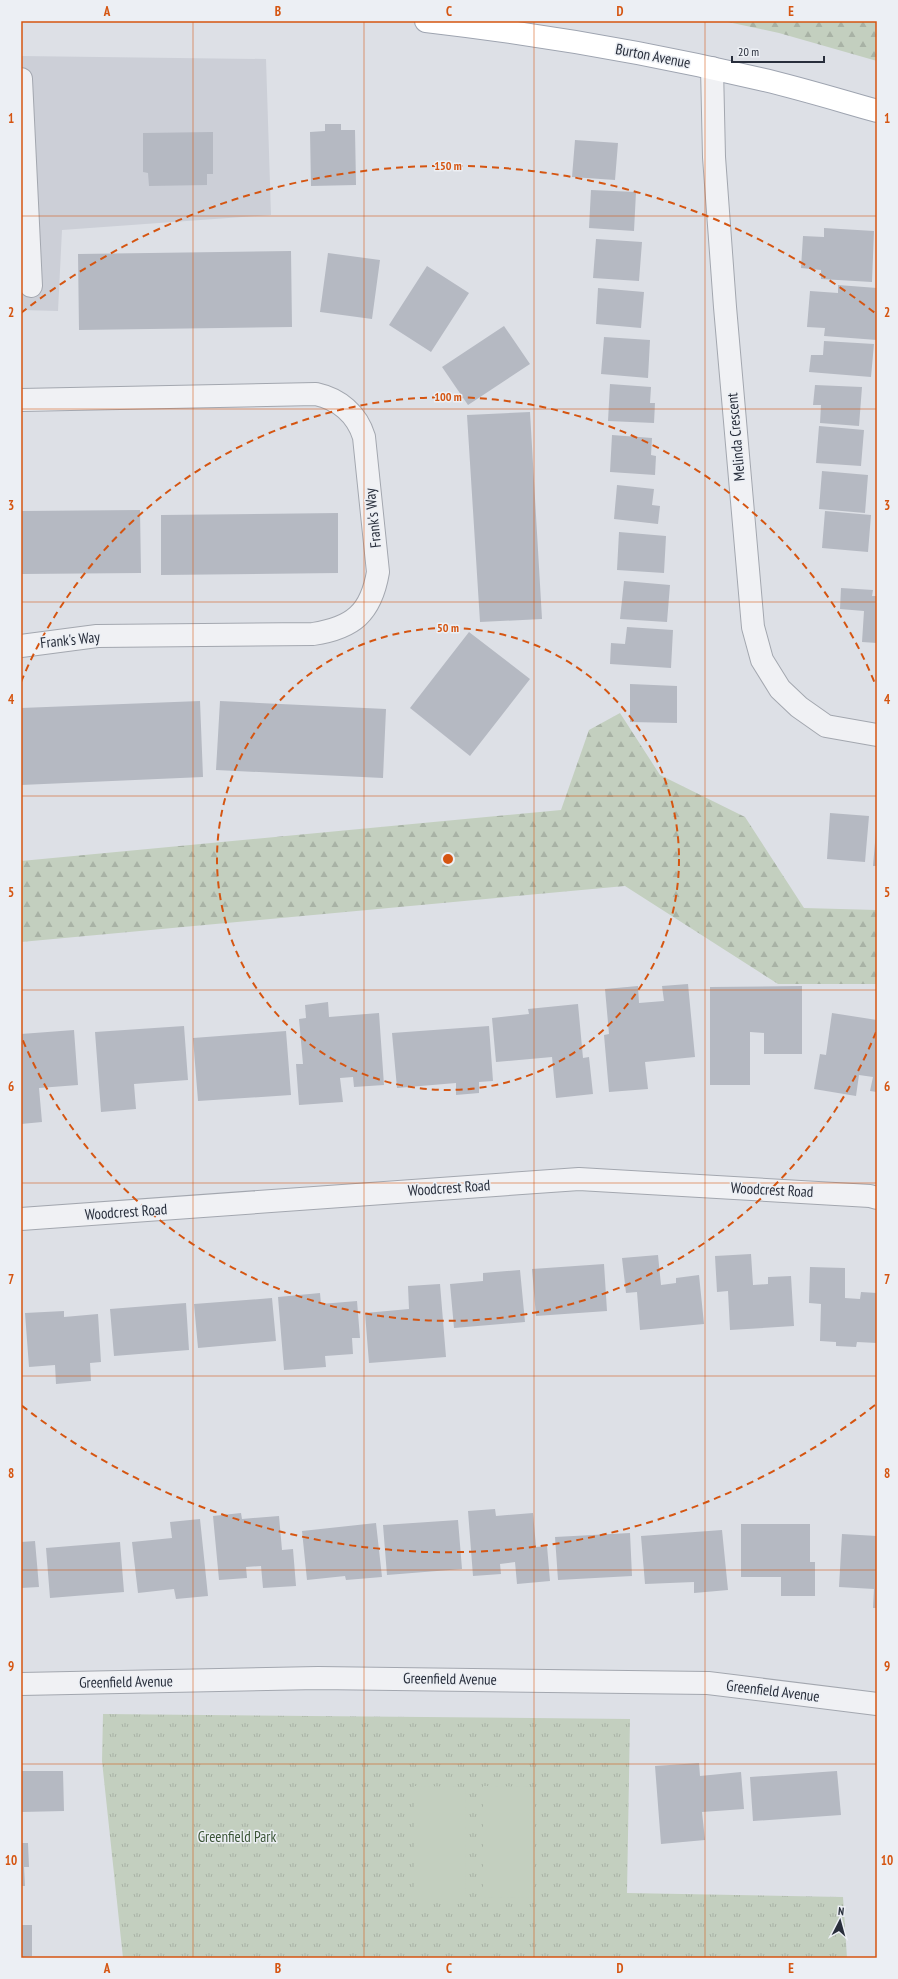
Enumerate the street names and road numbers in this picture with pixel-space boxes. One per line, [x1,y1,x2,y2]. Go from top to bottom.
street label: Burton Avenue [614,39,692,72]
street label: Melinda Crescent [722,392,749,482]
street label: Frank's Way [360,487,385,549]
street label: Frank's Way [39,627,101,652]
street label: Woodcrest Road [407,1175,491,1200]
street label: Woodcrest Road [730,1178,814,1201]
street label: Woodcrest Road [84,1199,168,1224]
street label: Greenfield Avenue [403,1668,497,1689]
street label: Greenfield Avenue [79,1671,173,1692]
street label: Greenfield Avenue [725,1675,821,1706]

